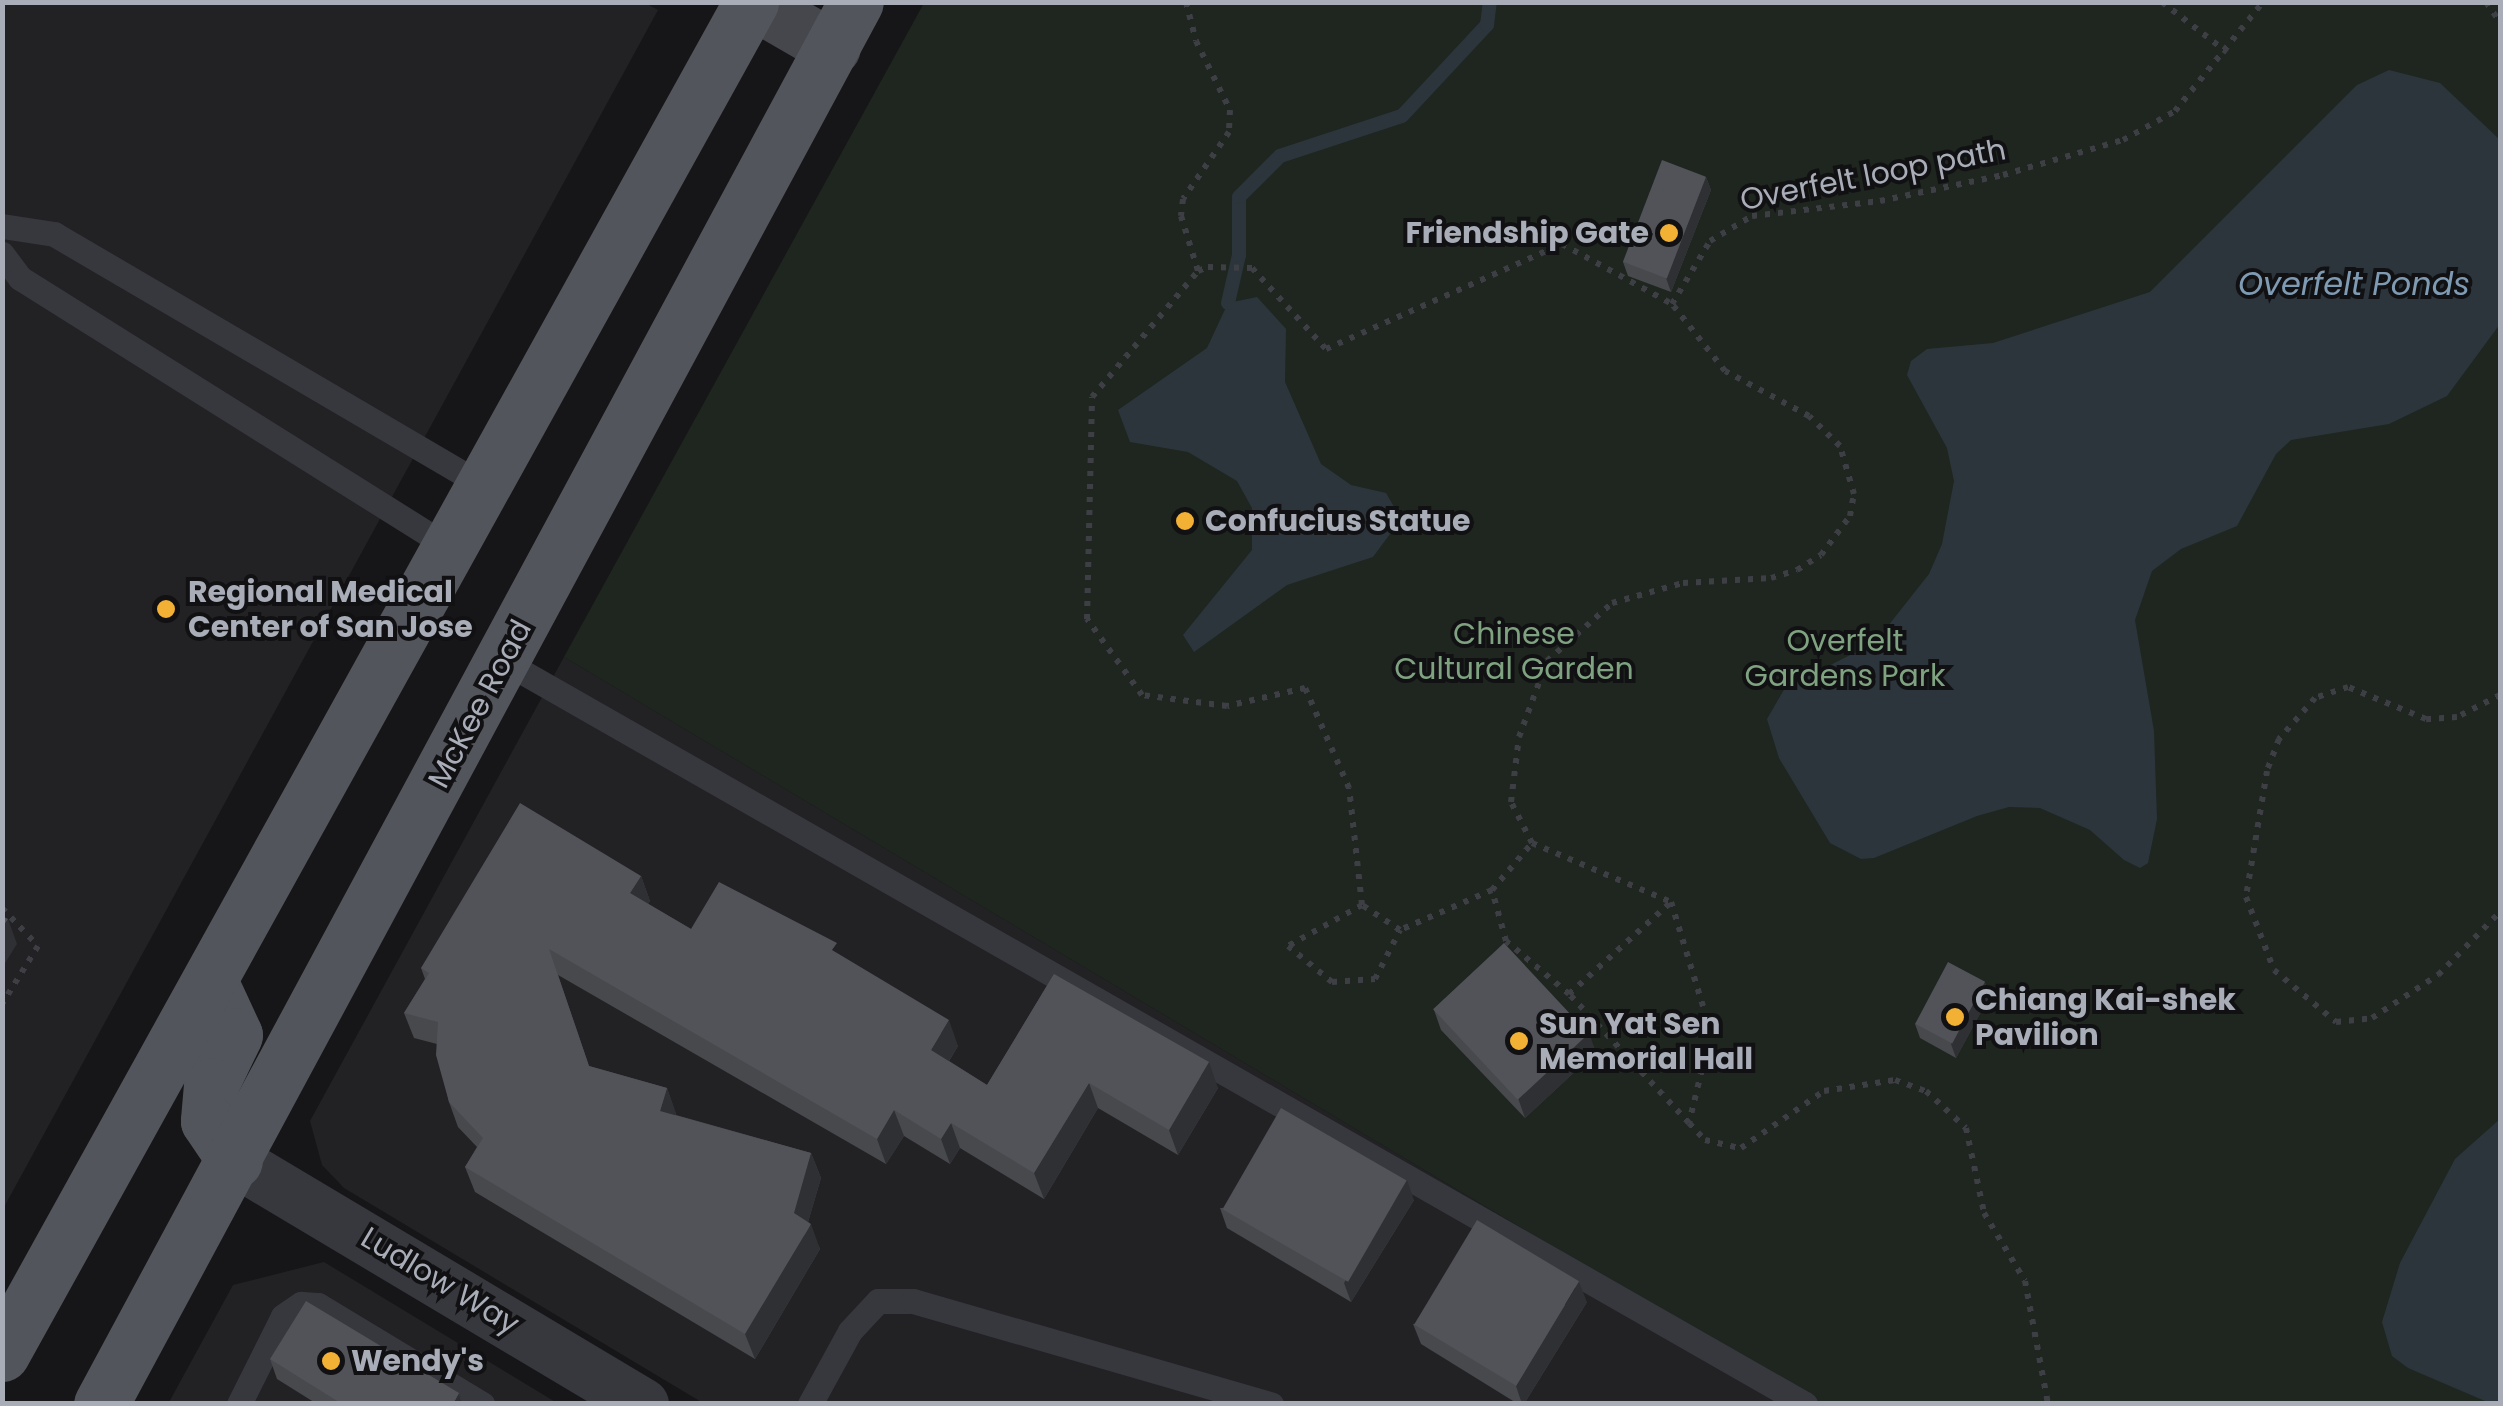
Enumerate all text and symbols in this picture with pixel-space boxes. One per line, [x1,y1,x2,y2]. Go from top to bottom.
street label: Overfelt loop path [1737,132,2009,218]
place label: Friendship Gate [1405,215,1649,251]
marker: Friendship Gate [1658,222,1680,244]
water label: Overfelt Ponds [2238,265,2470,303]
place label: Confucius Statue [1205,503,1470,539]
marker: Confucius Statue [1174,510,1196,532]
place label: Regional Medical Center of San Jose [188,574,473,644]
marker: Regional Medical Center of San Jose [153,596,179,622]
street label: McKee Road [421,614,539,794]
park label: Chinese Cultural Garden [1394,616,1634,686]
park label: Overfelt Gardens Park [1745,623,1945,694]
place label: Chiang Kai-shek Pavilion [1975,982,2236,1052]
place label: Sun Yat Sen Memorial Hall [1539,1006,1753,1076]
marker: Chiang Kai-shek Pavilion [1944,1006,1966,1028]
marker: Sun Yat Sen Memorial Hall [1508,1030,1530,1052]
street label: Ludlow Way [354,1220,526,1342]
place label: Wendy's [351,1343,484,1379]
marker: Wendy's [320,1350,342,1372]

